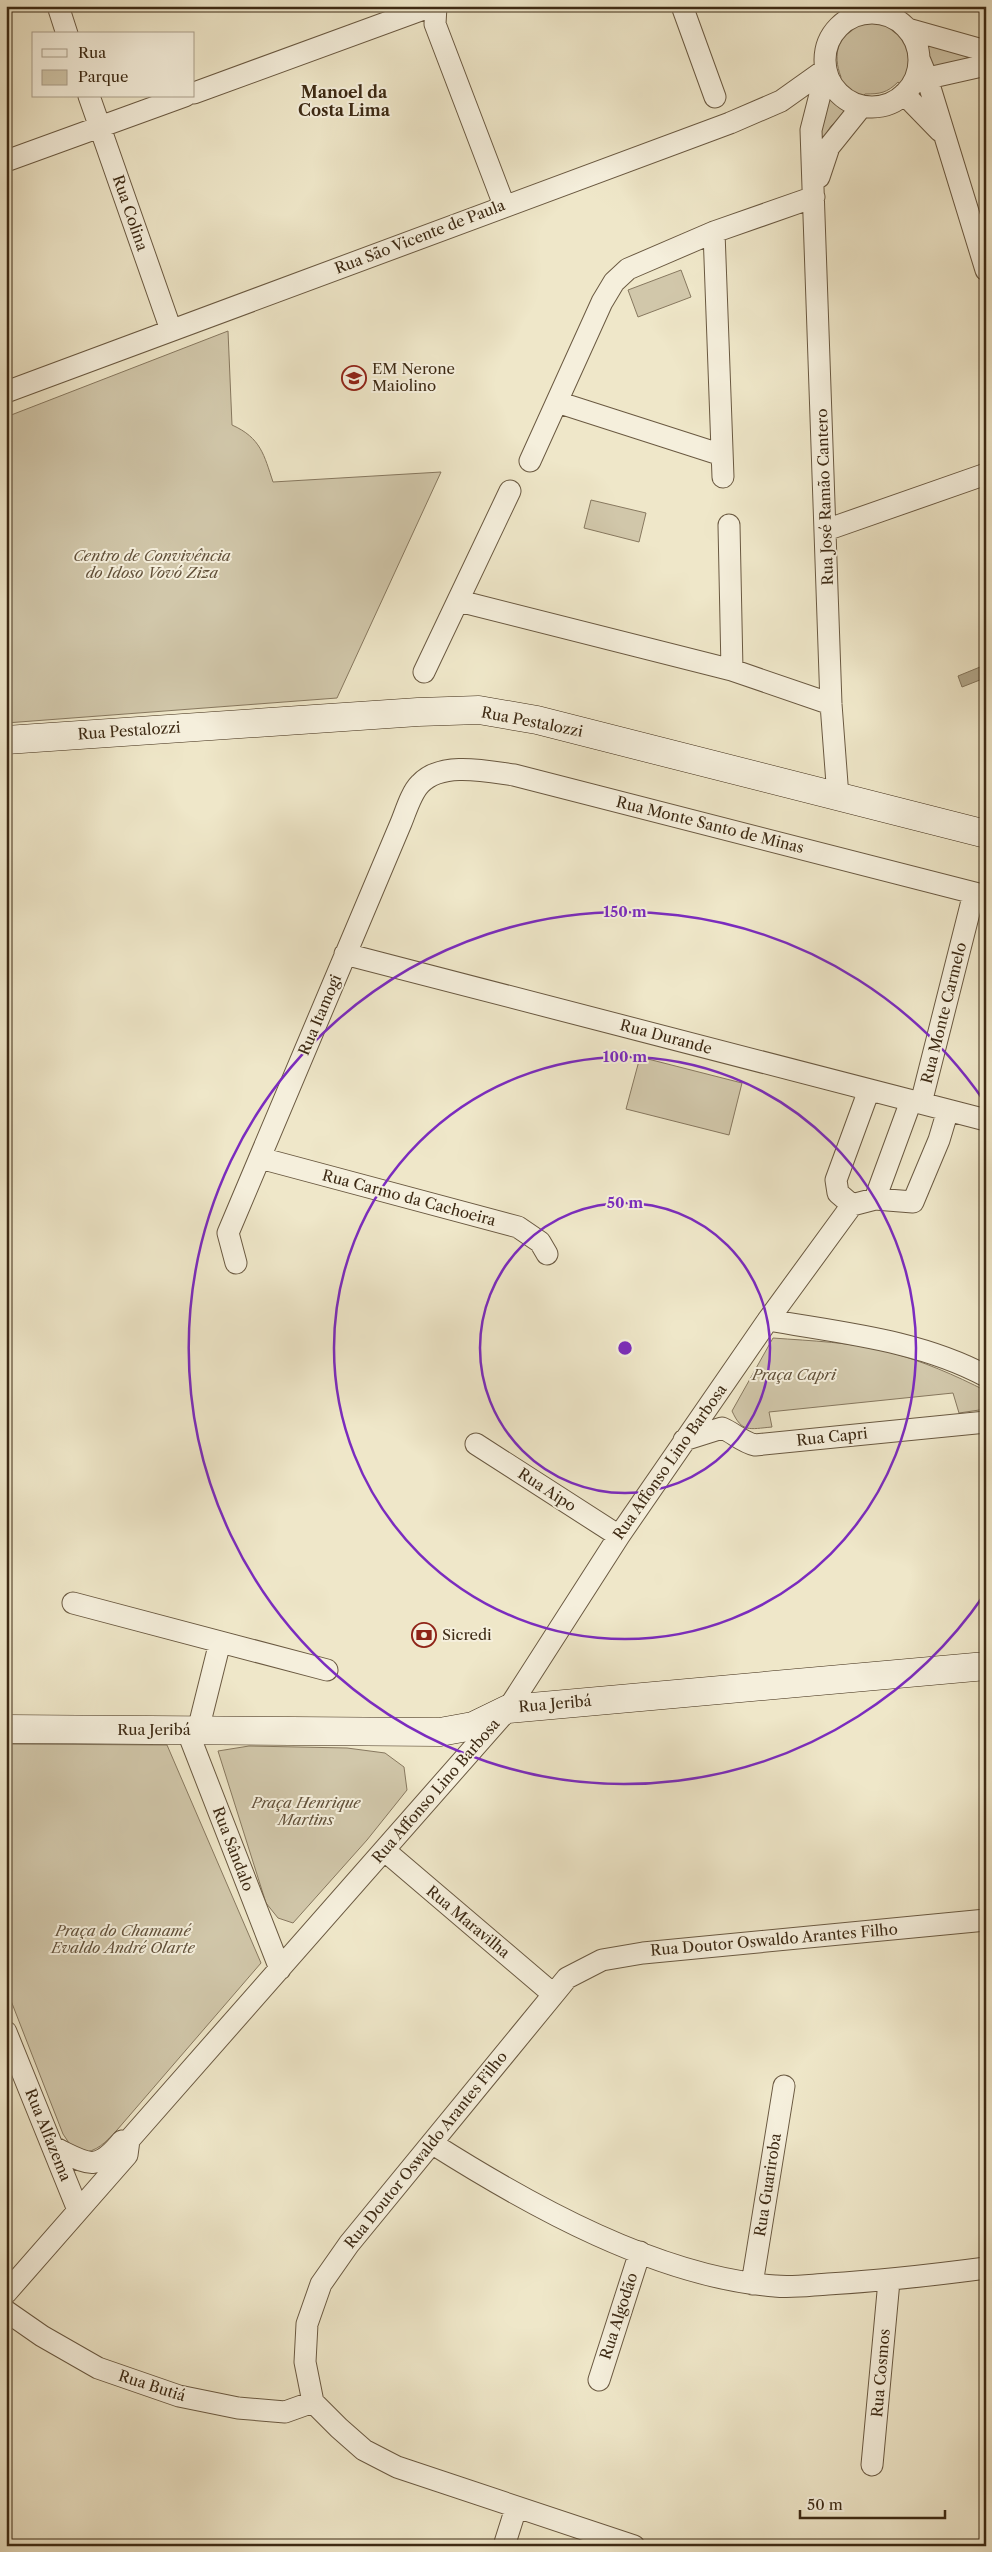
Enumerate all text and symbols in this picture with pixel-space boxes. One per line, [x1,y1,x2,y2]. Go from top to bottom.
legend [32,32,195,98]
text: Rua [78,43,106,62]
text: Parque [78,67,128,86]
district label: Manoel da Costa Lima [298,82,391,120]
street label: Rua Colina [109,172,152,253]
street label: Rua São Vicente de Paula [332,195,508,278]
place label: EM Nerone Maiolino [372,359,455,395]
school or university icon: EM Nerone Maiolino [341,365,367,391]
street label: Rua José Ramão Cantero [812,408,837,586]
park label: Centro de Convivência do Idoso Vovó Ziza [73,546,231,582]
street label: Rua Pestalozzi [480,702,585,741]
street label: Rua Pestalozzi [77,717,182,744]
street label: Rua Monte Santo de Minas [614,792,806,857]
text: 150 m [603,902,647,921]
street label: Rua Monte Carmelo [917,940,970,1085]
street label: Rua Itamogi [294,971,345,1058]
street label: Rua Durande [618,1015,714,1058]
text: 100 m [603,1047,647,1066]
street label: Rua Carmo da Cachoeira [320,1165,498,1230]
text: 50 m [607,1193,643,1212]
centre of rings [616,1339,634,1357]
park label: Praça Capri [751,1365,837,1384]
street label: Rua Affonso Lino Barbosa [609,1380,731,1543]
street label: Rua Capri [795,1423,869,1450]
street label: Rua Aipo [515,1464,580,1515]
bank icon: Sicredi [411,1622,437,1648]
place label: Sicredi [442,1625,492,1644]
street label: Rua Jeribá [518,1691,592,1716]
street label: Rua Affonso Lino Barbosa [368,1714,504,1867]
street label: Rua Jeribá [117,1720,191,1739]
park label: Praça Henrique Martins [251,1793,361,1829]
street label: Rua Sândalo [209,1804,258,1894]
street label: Rua Maravilha [423,1881,514,1962]
street label: Rua Doutor Oswaldo Arantes Filho [649,1919,898,1960]
park label: Praça do Chamamé Evaldo André Olarte [50,1921,196,1957]
street label: Rua Doutor Oswaldo Arantes Filho [340,2047,511,2252]
street label: Rua Alfazema [21,2086,76,2184]
street label: Rua Guariroba [750,2132,785,2238]
street label: Rua Algodão [596,2270,641,2362]
street label: Rua Cosmos [867,2328,894,2418]
street label: Rua Butiá [116,2366,188,2405]
scale bar [800,2487,944,2519]
text: 50 m [807,2495,843,2514]

